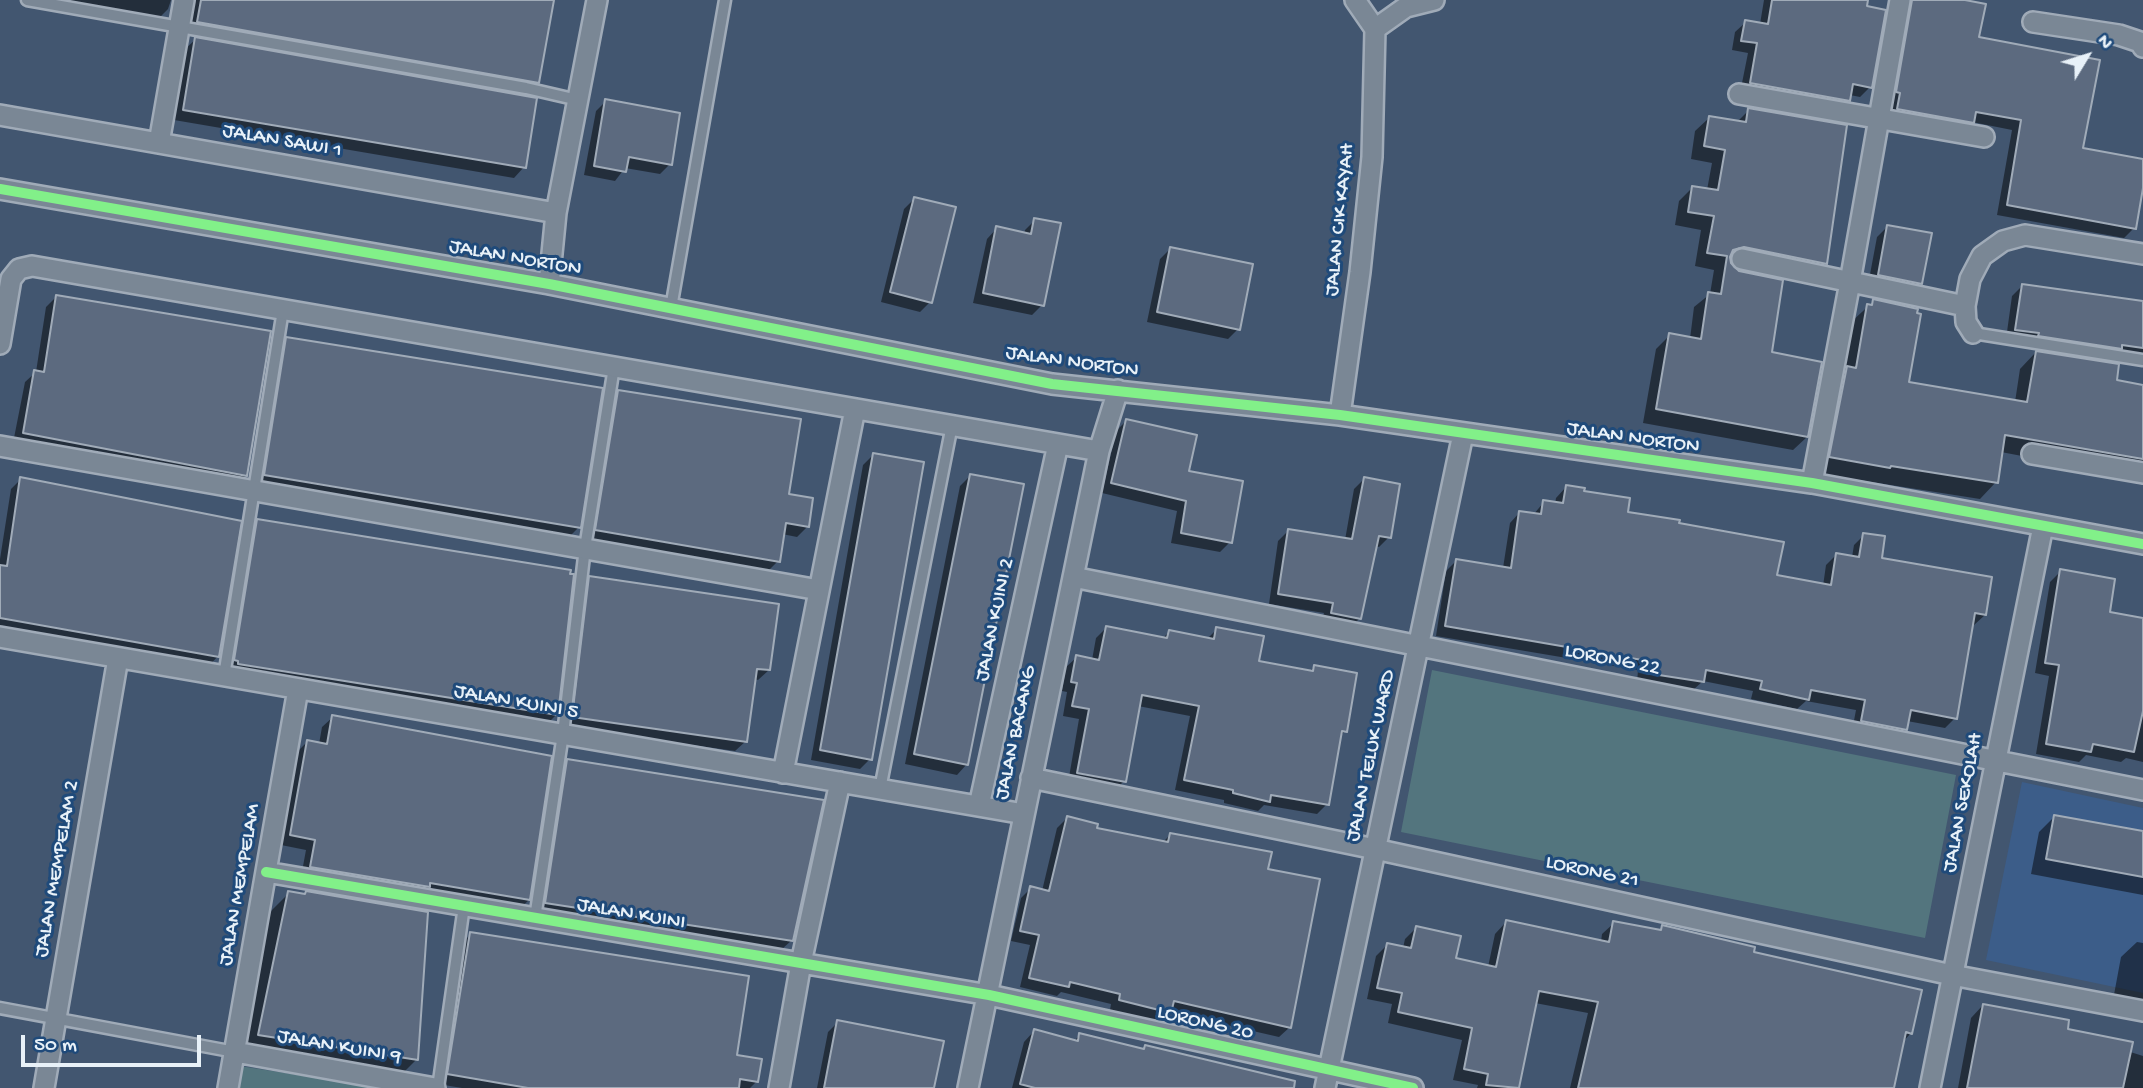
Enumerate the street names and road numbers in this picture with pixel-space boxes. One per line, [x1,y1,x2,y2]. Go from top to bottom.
street label: JALAN SAWI 1 [220,119,344,165]
street label: JALAN CIK KAYAH [1320,142,1362,298]
street label: JALAN NORTON [447,235,583,283]
street label: JALAN NORTON [1004,341,1140,385]
street label: JALAN NORTON [1565,417,1701,461]
street label: JALAN KUINI 2 [971,556,1021,684]
street label: LORONG 22 [1562,639,1662,683]
street label: JALAN BACANG [991,664,1043,802]
street label: JALAN TELUK WARD [1342,668,1402,844]
street label: JALAN KUINI 5 [452,680,580,726]
street label: JALAN SEKOLAH [1938,731,1990,875]
street label: JALAN MEMPELAM 2 [30,779,86,959]
street label: JALAN MEMPELAM [214,802,268,968]
street label: LORONG 21 [1543,851,1641,895]
street label: JALAN KUINI [575,893,687,937]
street label: LORONG 20 [1154,1001,1256,1047]
street label: JALAN KUINI 9 [275,1025,403,1071]

